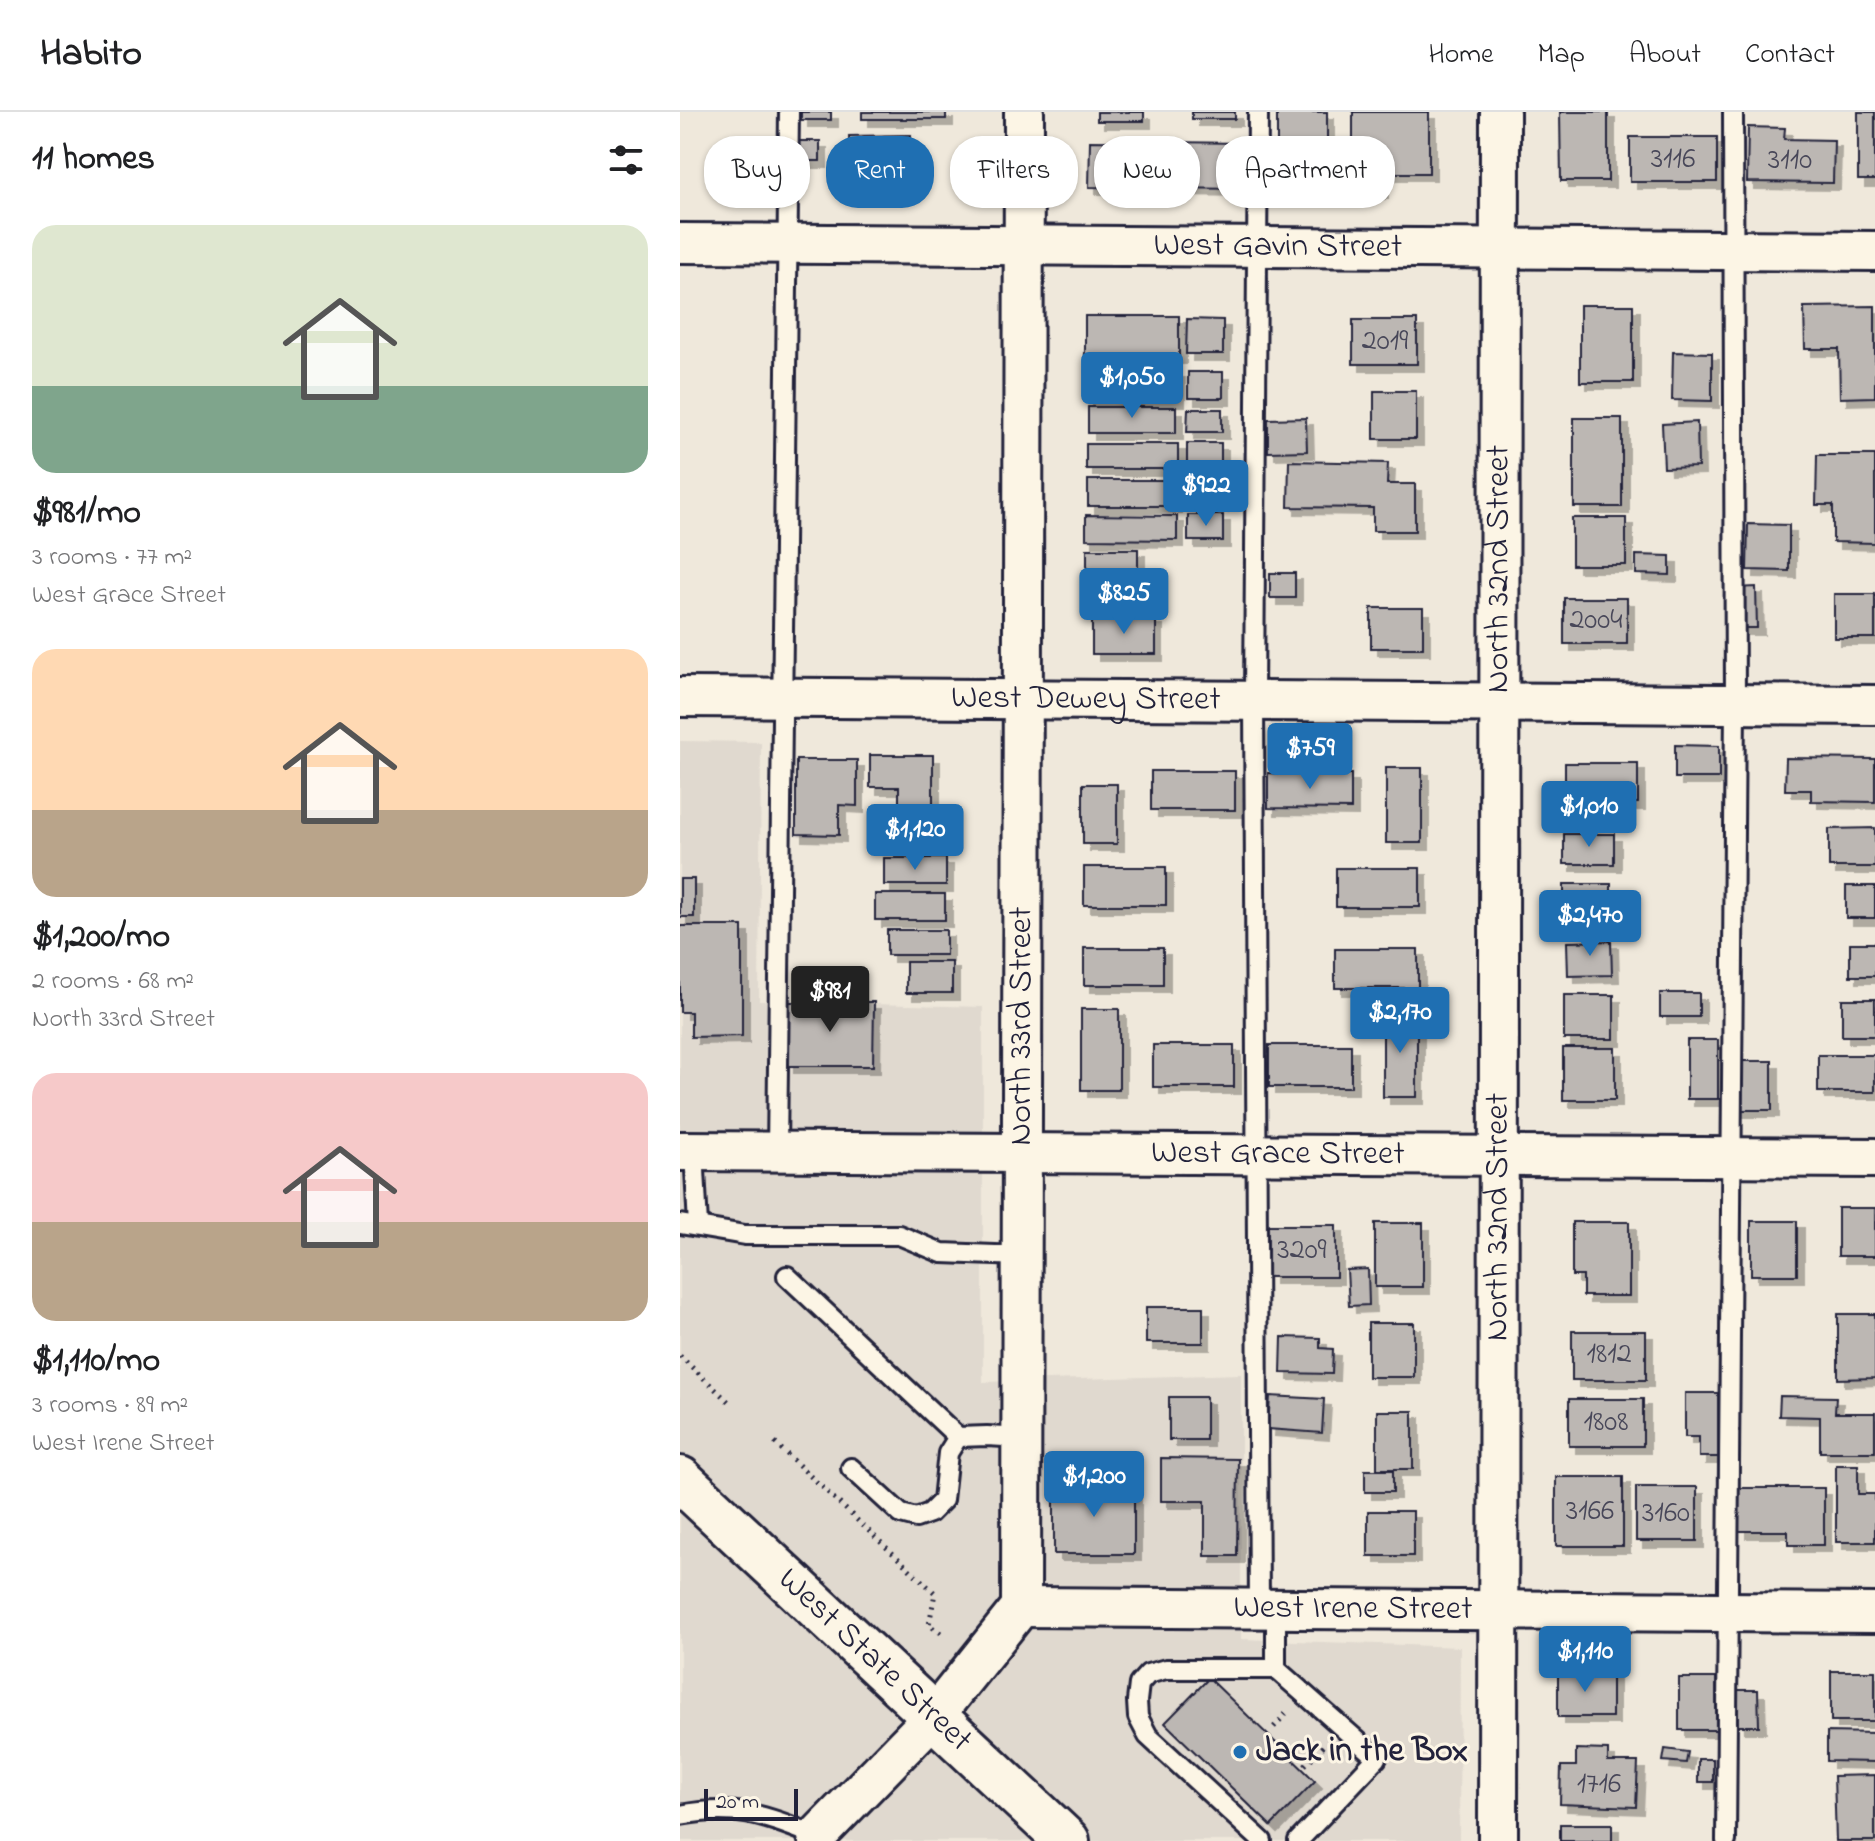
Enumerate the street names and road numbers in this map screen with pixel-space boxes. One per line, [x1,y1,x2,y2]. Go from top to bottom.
street label: West Gavin Street [1153,221,1403,273]
street label: North 32nd Street [1474,445,1525,693]
street label: West Dewey Street [951,674,1221,726]
street label: North 33rd Street [997,906,1047,1146]
street label: North 32nd Street [1474,1093,1524,1341]
street label: West Grace Street [1151,1129,1405,1180]
street label: West State Street [765,1557,983,1765]
street label: West Irene Street [1233,1583,1473,1635]

